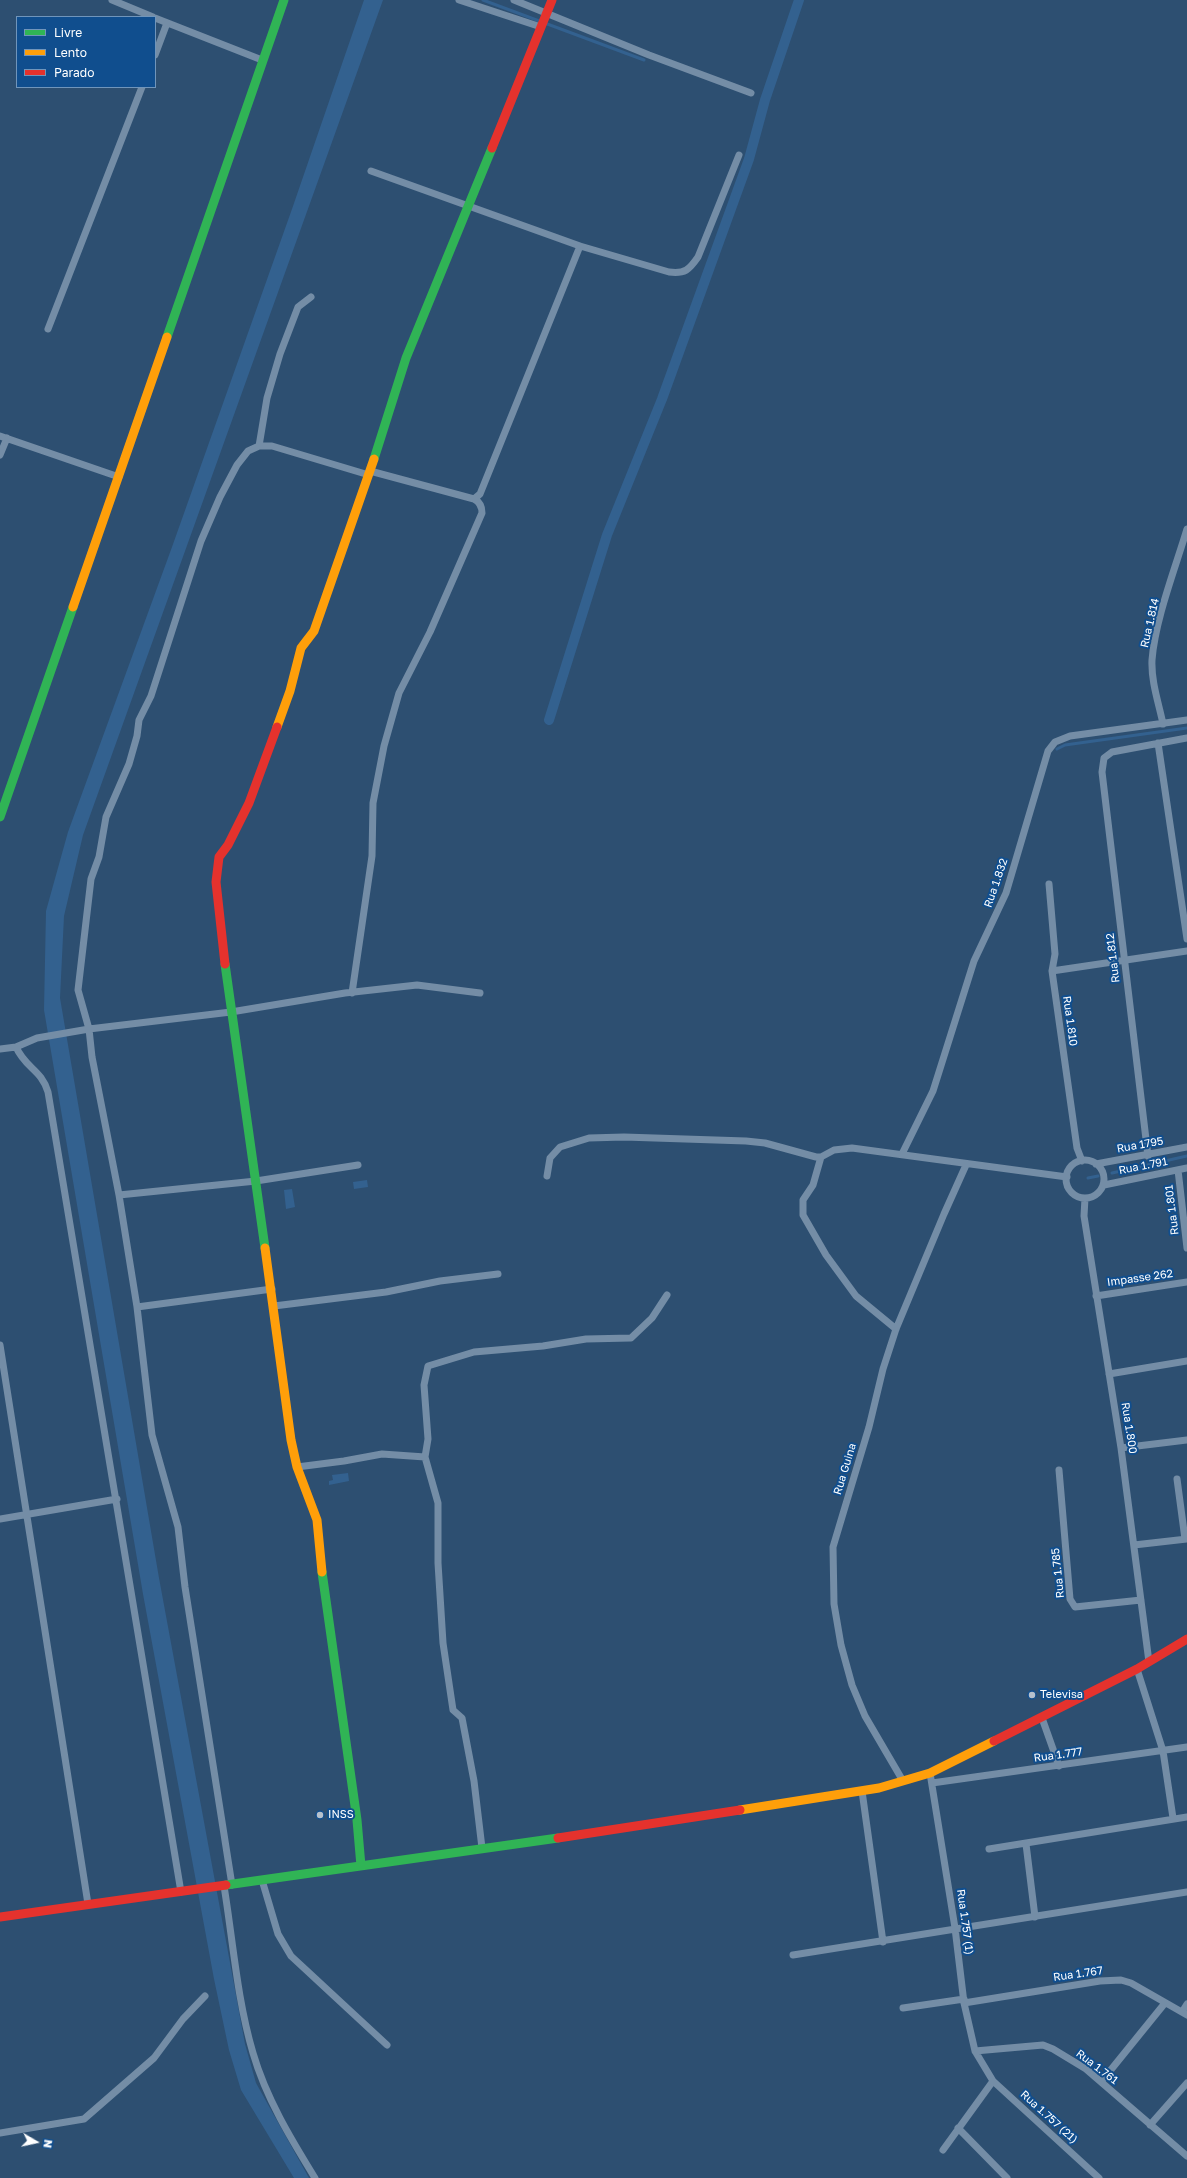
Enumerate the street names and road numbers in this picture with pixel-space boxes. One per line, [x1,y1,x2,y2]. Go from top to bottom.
street label: Rua 1.814 [1138,597,1162,649]
street label: Rua 1.832 [981,857,1011,909]
street label: Rua 1.812 [1103,932,1123,984]
street label: Rua 1.810 [1060,995,1080,1047]
street label: Rua 1795 [1116,1134,1164,1156]
street label: Rua 1.791 [1118,1155,1168,1177]
street label: Rua 1.801 [1162,1184,1182,1236]
street label: Impasse 262 [1106,1267,1174,1289]
street label: Rua 1.800 [1118,1401,1140,1455]
street label: Rua Guina [831,1442,859,1496]
street label: Rua 1.785 [1049,1547,1067,1599]
street label: Rua 1.777 [1033,1745,1083,1765]
street label: Rua 1.757 (1) [954,1888,976,1956]
street label: Rua 1.767 [1052,1964,1104,1984]
street label: Rua 1.761 [1073,2047,1121,2087]
street label: Rua 1.757 (21) [1018,2088,1080,2146]

